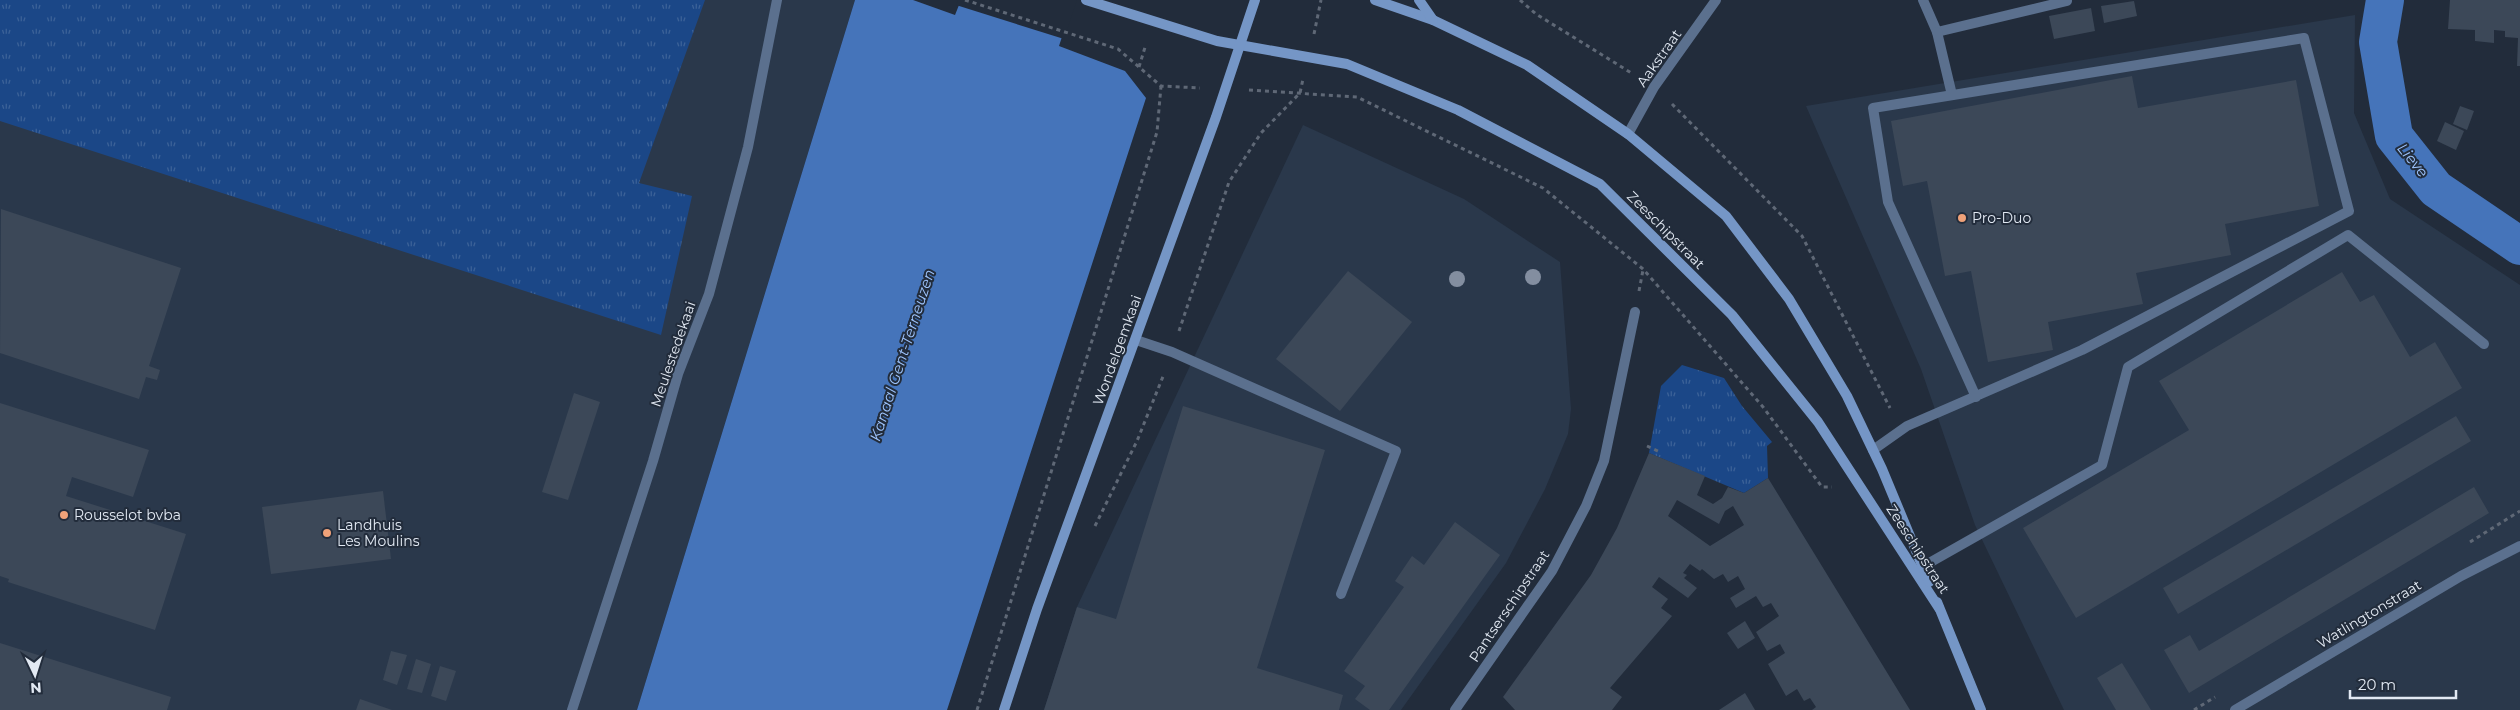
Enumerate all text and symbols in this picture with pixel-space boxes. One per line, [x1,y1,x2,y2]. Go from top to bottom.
street label: Aakstraat [1633,25,1686,90]
water label: Lieve [2393,139,2433,181]
street label: Zeeschipstraat [1623,187,1709,273]
place label: Pro-Duo [1972,209,2031,227]
marker: Pro-Duo [1956,212,1968,224]
water label: Kanaal Gent-Terneuzen [865,267,939,443]
street label: Wondelgemkaai [1089,292,1145,408]
street label: Meulestedekaai [646,299,700,409]
street label: Zeeschipstraat [1882,501,1954,597]
place label: Rousselot bvba [74,506,181,524]
marker: Rousselot bvba [58,509,70,521]
place label: Landhuis Les Moulins [337,516,420,550]
marker: Landhuis Les Moulins [321,527,333,539]
street label: Pantserschipstraat [1465,546,1553,665]
street label: Watlingtonstraat [2313,576,2425,652]
north arrow [10,650,60,700]
scale bar [2350,668,2456,700]
text: 20 m [2358,675,2396,694]
text: N [30,679,42,697]

